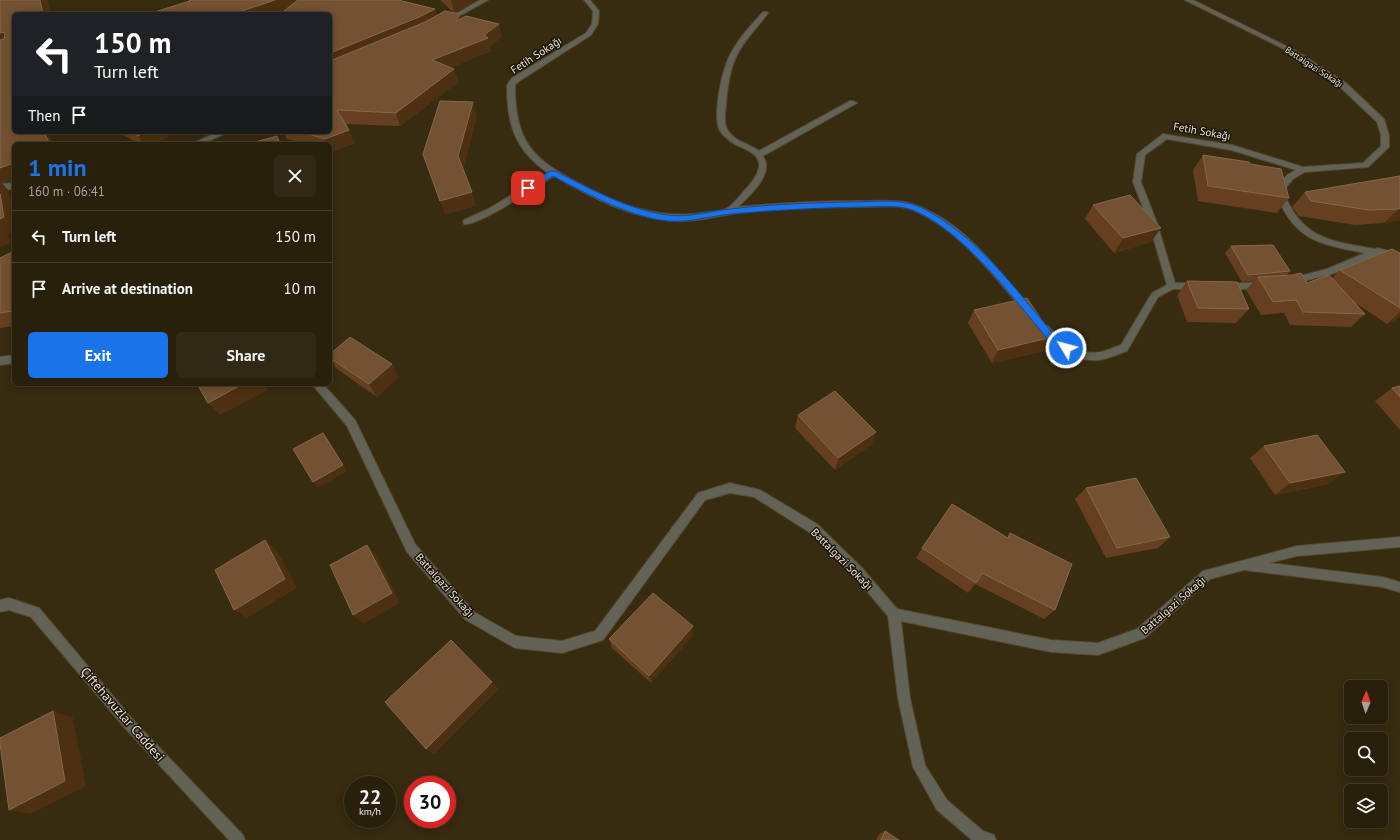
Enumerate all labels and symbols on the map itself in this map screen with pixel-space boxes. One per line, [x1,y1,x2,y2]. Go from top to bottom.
street label: Fetih Sokağı [508,33,564,77]
street label: Battalgazi Sokağı [1283,44,1345,89]
street label: Fetih Sokağı [1172,119,1232,143]
pin [511,171,545,205]
position arrow [1045,327,1087,369]
street label: Battalgazi Sokağı [808,525,876,593]
street label: Battalgazi Sokağı [413,550,477,620]
street label: Battalgazi Sokağı [1138,573,1208,637]
street label: Çiftehavuzlar Caddesi [77,664,168,765]
north arrow [1344,680,1388,724]
speed limit sign: 30 [404,776,456,828]

